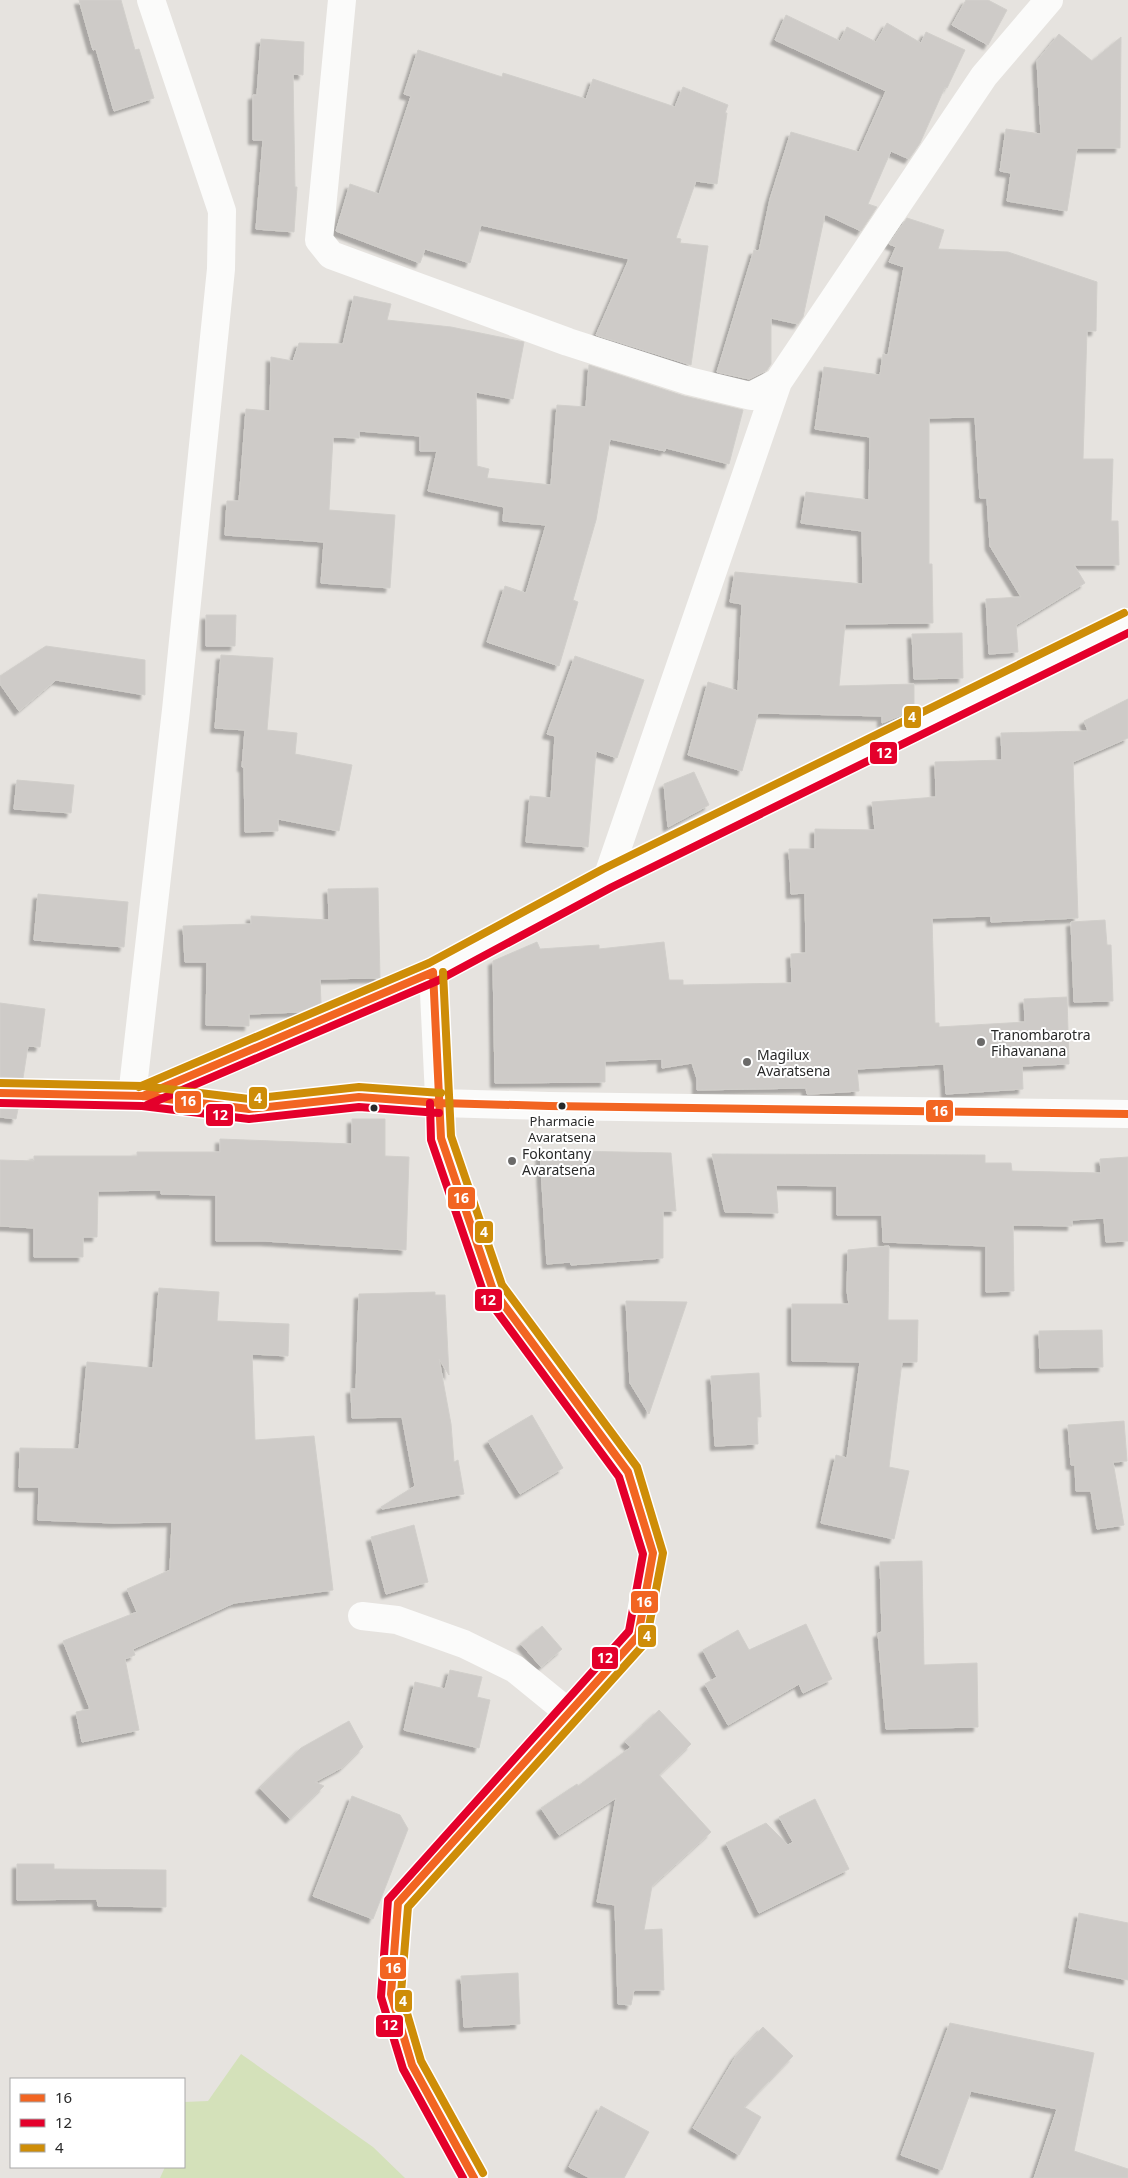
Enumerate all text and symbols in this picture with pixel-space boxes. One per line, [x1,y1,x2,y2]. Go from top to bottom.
line badge: 4 [903,705,922,729]
text: 4 [908,707,916,726]
line badge: 12 [869,741,898,765]
text: 12 [876,743,892,762]
place label: Tranombarotra Fihavanana [991,1025,1091,1060]
marker: Tranombarotra Fihavanana [975,1036,987,1048]
place label: Magilux Avaratsena [757,1045,830,1080]
marker: Magilux Avaratsena [741,1056,753,1068]
line badge: 4 [248,1086,268,1110]
text: 4 [254,1088,262,1107]
line badge: 16 [174,1090,202,1114]
text: 16 [180,1091,196,1110]
line badge: 16 [925,1099,954,1123]
marker: Pharmacie Avaratsena [557,1101,567,1111]
text: 16 [932,1101,948,1120]
line badge: 12 [205,1103,234,1127]
unlabelled marker [369,1103,379,1113]
text: 12 [212,1105,228,1124]
place label: Pharmacie Avaratsena [528,1112,596,1146]
place label: Fokontany Avaratsena [522,1144,595,1179]
marker: Fokontany Avaratsena [506,1155,518,1167]
line badge: 16 [447,1186,476,1210]
text: 16 [453,1188,469,1207]
line badge: 4 [474,1220,494,1244]
text: 4 [480,1222,488,1241]
line badge: 12 [474,1288,503,1312]
text: 12 [480,1290,496,1309]
line badge: 16 [630,1590,659,1614]
text: 16 [636,1592,652,1611]
line badge: 4 [637,1624,657,1648]
text: 4 [643,1626,651,1645]
line badge: 12 [591,1646,619,1670]
text: 12 [597,1648,613,1667]
line badge: 16 [379,1956,407,1980]
text: 16 [385,1958,401,1977]
line badge: 4 [394,1989,413,2013]
text: 4 [399,1991,407,2010]
line badge: 12 [375,2014,404,2038]
text: 12 [382,2015,398,2034]
legend [10,2078,185,2168]
text: 16 [55,2087,72,2107]
text: 12 [55,2112,72,2132]
text: 4 [55,2137,64,2157]

